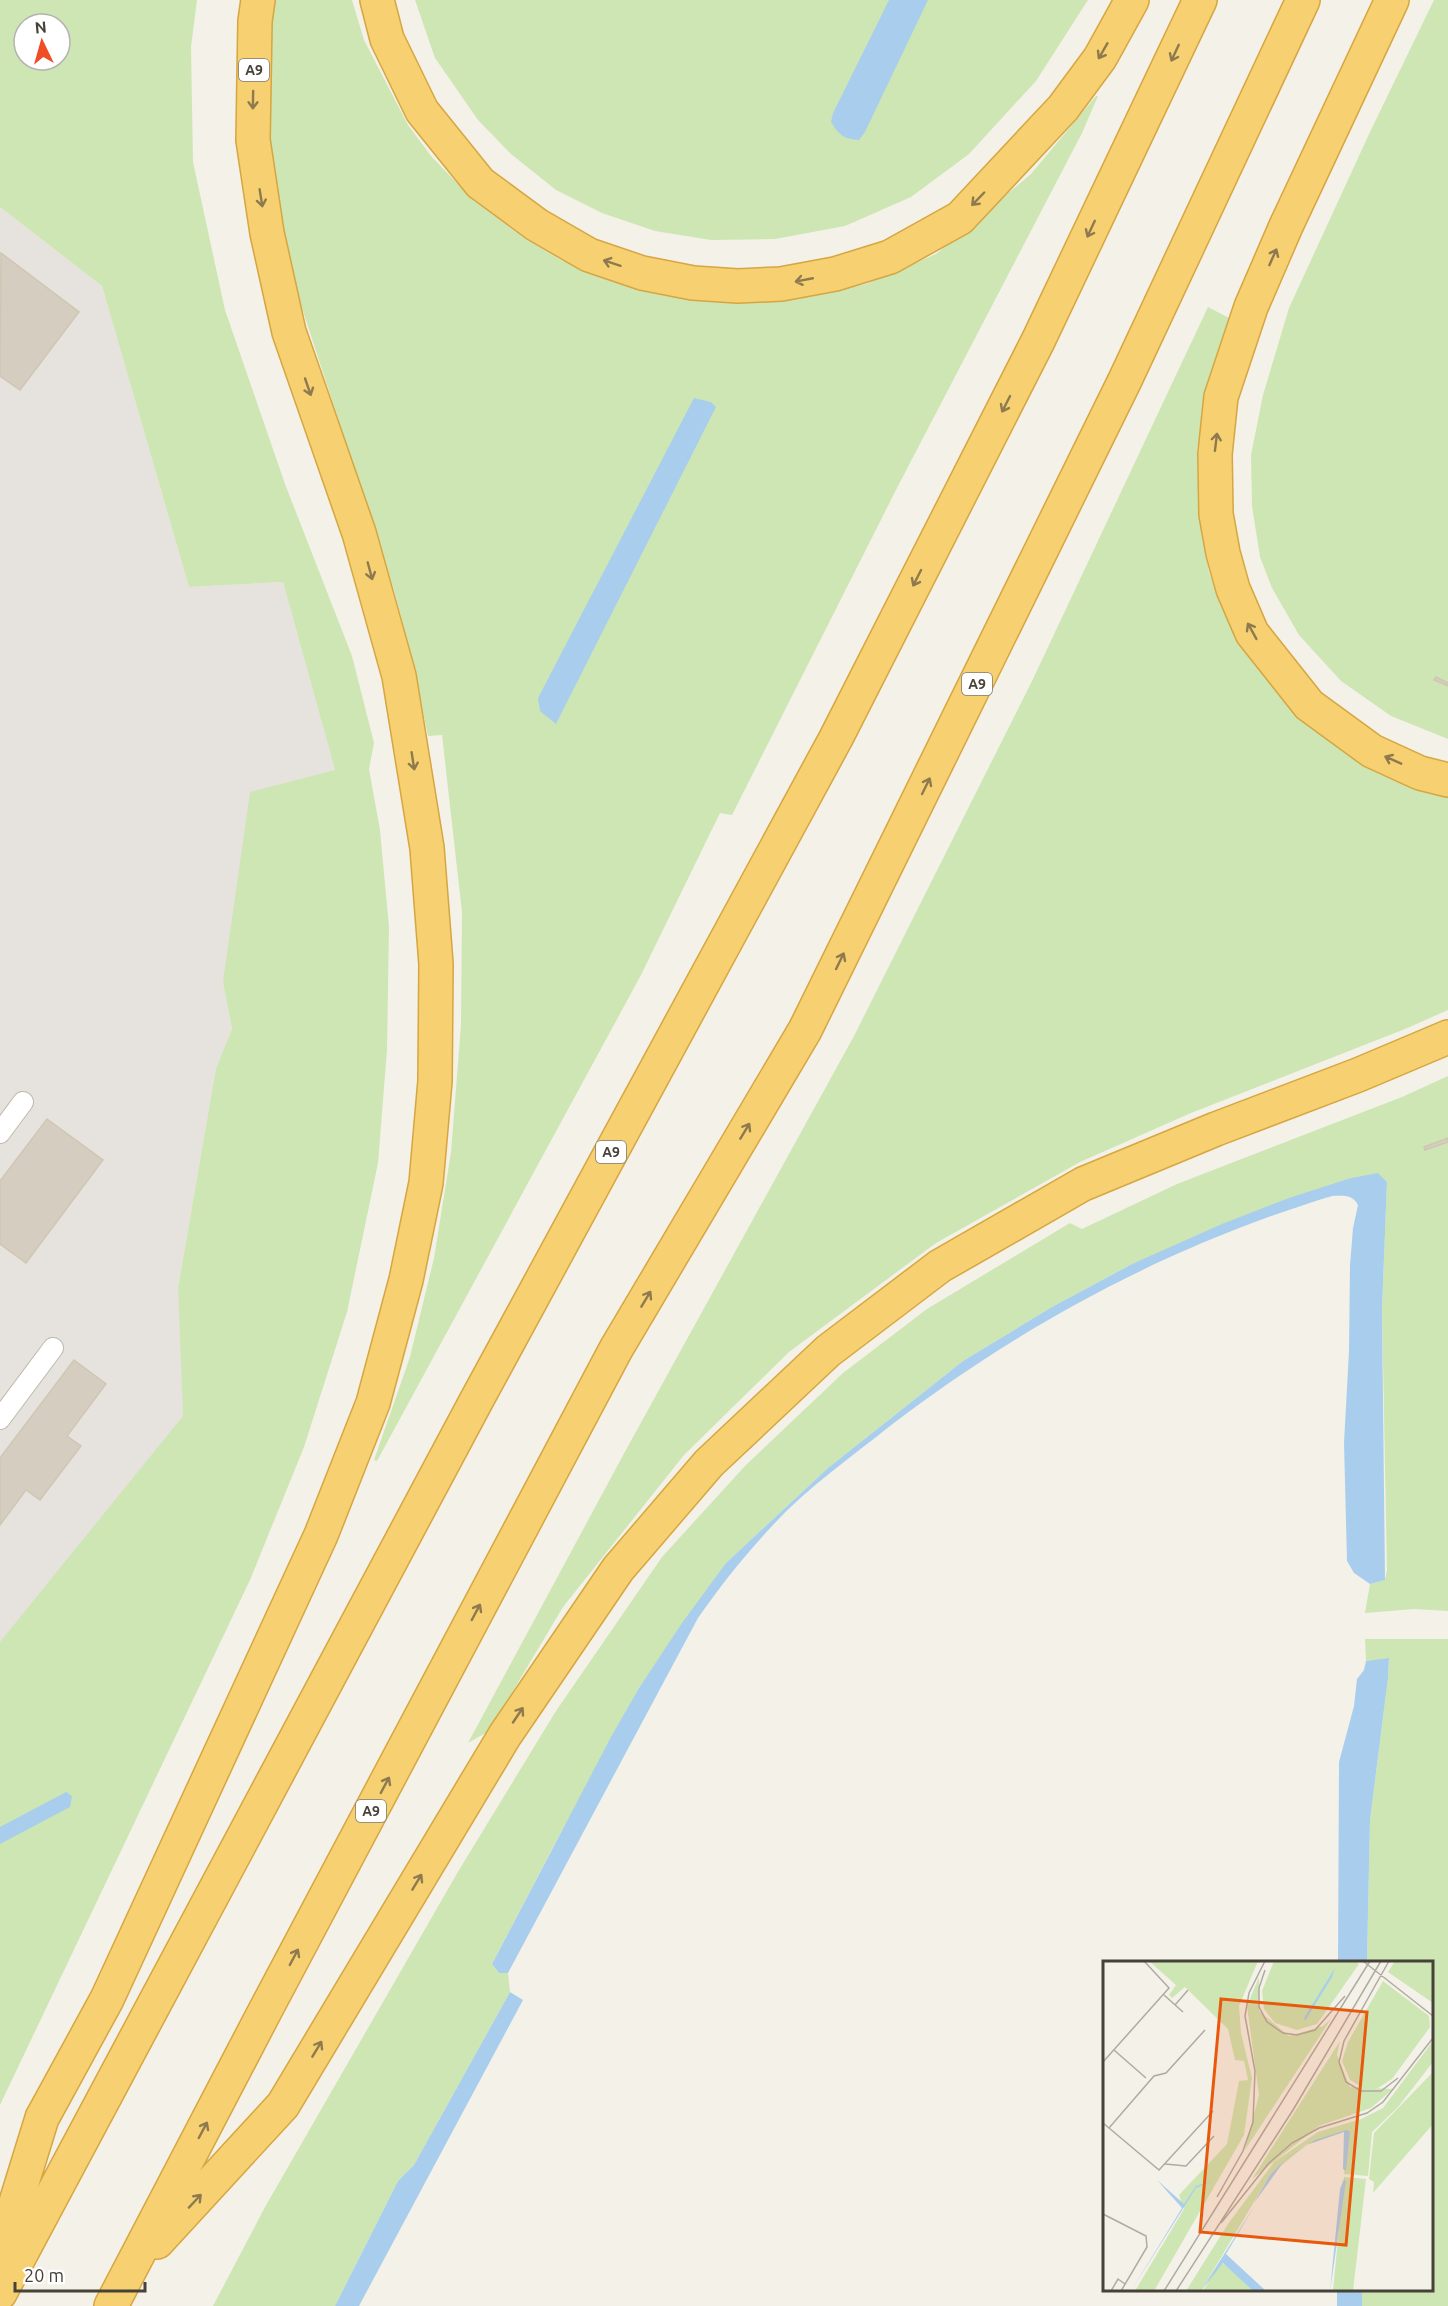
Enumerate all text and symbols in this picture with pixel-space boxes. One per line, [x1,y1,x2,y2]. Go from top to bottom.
north arrow [12,12,72,72]
text: N [34,18,47,37]
one-way arrow [1097,42,1109,59]
one-way arrow [1169,43,1181,61]
road number: A9 [239,59,269,81]
one-way arrow [247,90,259,110]
one-way arrow [256,187,267,207]
one-way arrow [970,192,985,207]
one-way arrow [1085,219,1097,237]
one-way arrow [1267,248,1279,266]
one-way arrow [603,257,622,268]
one-way arrow [795,275,814,286]
one-way arrow [304,377,315,395]
one-way arrow [1000,395,1011,413]
one-way arrow [1211,433,1222,453]
one-way arrow [365,562,376,581]
one-way arrow [911,569,923,587]
one-way arrow [1246,623,1258,640]
road number: A9 [962,673,992,695]
one-way arrow [407,751,418,771]
one-way arrow [1385,754,1403,766]
one-way arrow [921,778,933,796]
one-way arrow [834,952,846,970]
one-way arrow [740,1123,752,1140]
road number: A9 [596,1141,626,1163]
one-way arrow [640,1291,652,1308]
one-way arrow [471,1604,482,1622]
one-way arrow [512,1708,524,1724]
one-way arrow [380,1776,391,1794]
road number: A9 [356,1800,386,1822]
one-way arrow [411,1874,423,1891]
one-way arrow [288,1948,300,1966]
inset map [1103,1961,1433,2291]
one-way arrow [311,2041,323,2058]
one-way arrow [198,2121,209,2139]
one-way arrow [188,2193,202,2208]
scale bar [15,2255,146,2293]
text: 20 m [24,2265,64,2285]

